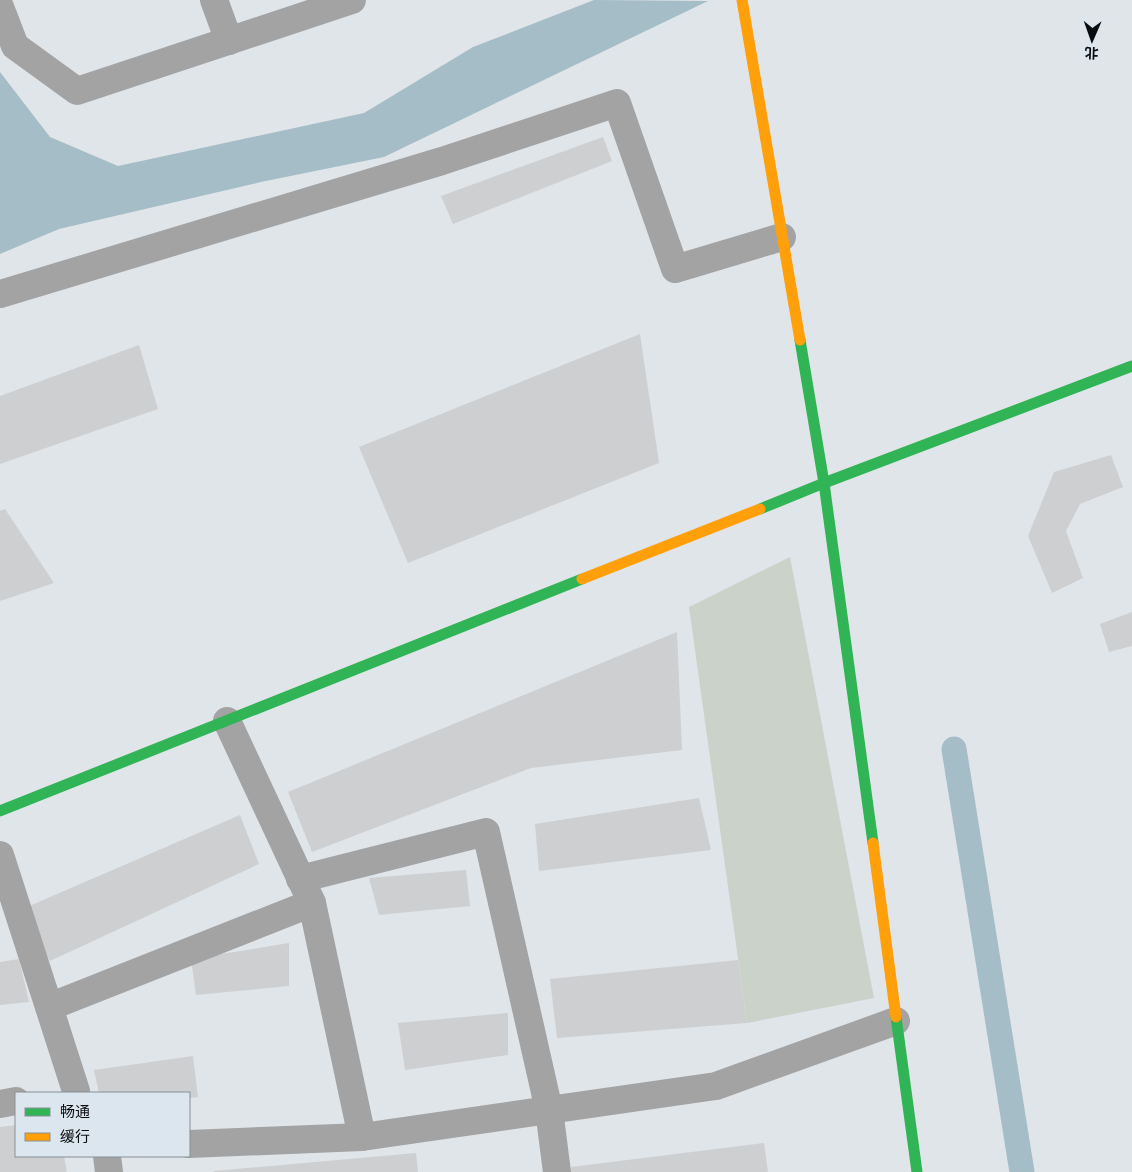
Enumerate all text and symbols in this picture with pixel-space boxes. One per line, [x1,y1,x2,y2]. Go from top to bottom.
north arrow [1067,15,1117,65]
text: 北 [1084,44,1099,62]
legend [15,1092,190,1157]
text: 畅通 [60,1102,90,1121]
text: 缓行 [60,1127,90,1146]

